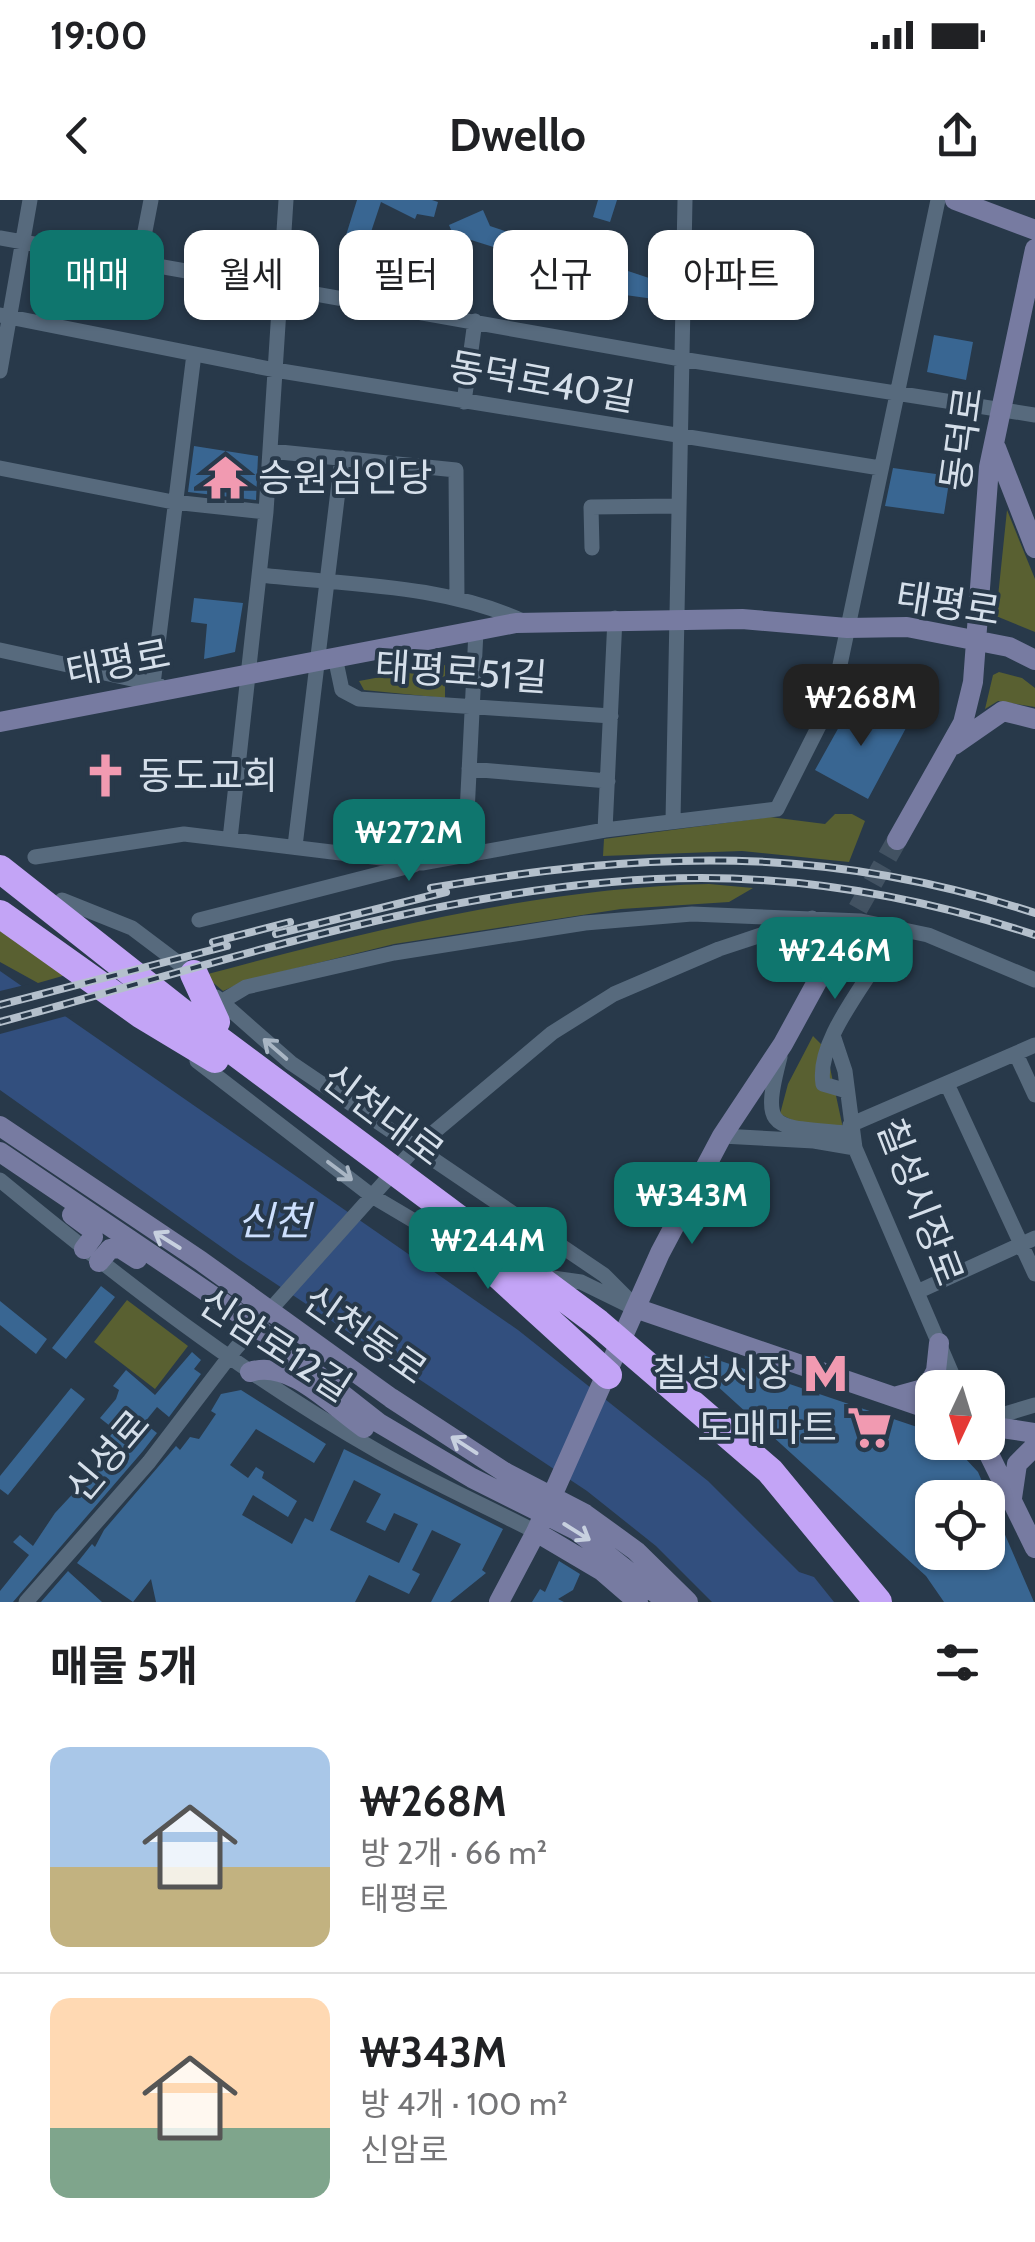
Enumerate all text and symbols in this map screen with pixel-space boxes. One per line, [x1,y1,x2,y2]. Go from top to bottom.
text: 19:00 [50,12,147,59]
icon: back [50,108,105,163]
text: Dwello [449,108,586,162]
icon: share [930,108,985,163]
chip: 매매 [30,230,164,320]
chip: 월세 [184,230,319,320]
chip: 필터 [339,230,473,320]
chip: 신규 [493,230,628,320]
chip: 아파트 [648,230,814,320]
street label: 동덕로40길 [445,342,639,421]
street label: 동덕로 [931,384,992,494]
temple icon: 승원심인당 [201,454,249,502]
place label: 승원심인당 [258,454,433,501]
street label: 태평로 [893,572,1004,635]
street label: 태평로 [62,629,174,696]
street label: 태평로51길 [373,642,549,701]
pin: ₩268M [791,664,931,749]
text: ₩268M [805,677,917,716]
church icon: 동도교회 [81,752,129,800]
place label: 동도교회 [138,752,278,799]
pin: ₩272M [339,799,479,884]
text: ₩272M [355,812,463,851]
pin: ₩246M [765,917,905,1002]
text: ₩246M [779,930,891,969]
one-way arrow [263,1038,288,1061]
street label: 신천대로 [313,1054,453,1175]
street label: 칠성시장로 [867,1112,974,1292]
one-way arrow [326,1161,353,1182]
pin: ₩343M [622,1162,762,1247]
text: ₩343M [636,1175,748,1214]
water label: 신천 [237,1196,315,1245]
pin: ₩244M [418,1207,558,1292]
text: ₩244M [431,1220,545,1259]
one-way arrow [154,1230,182,1251]
street label: 신천동로 [295,1275,436,1394]
street label: 신암로12길 [190,1278,360,1411]
place label: 칠성시장 [652,1349,792,1396]
metro station icon: 칠성시장 [801,1349,849,1397]
north arrow [915,1370,1005,1460]
map controls [915,1370,1005,1570]
street label: 신성로 [56,1400,159,1511]
place label: 도매마트 [697,1404,837,1451]
supermarket icon: 도매마트 [846,1404,894,1452]
one-way arrow [450,1434,478,1455]
button: locate [915,1480,1005,1570]
one-way arrow [562,1522,591,1542]
icon: filters [930,1635,985,1690]
text: 매물 5개 [50,1640,198,1692]
text: ₩268M [360,1775,507,1827]
icon: home [130,1787,250,1907]
text: 방 2개 · 66 m² [360,1833,547,1872]
text: 태평로 [360,1879,448,1918]
text: ₩343M [360,2026,507,2078]
icon: home [130,2038,250,2158]
text: 방 4개 · 100 m² [360,2084,568,2123]
text: 신암로 [360,2130,448,2169]

